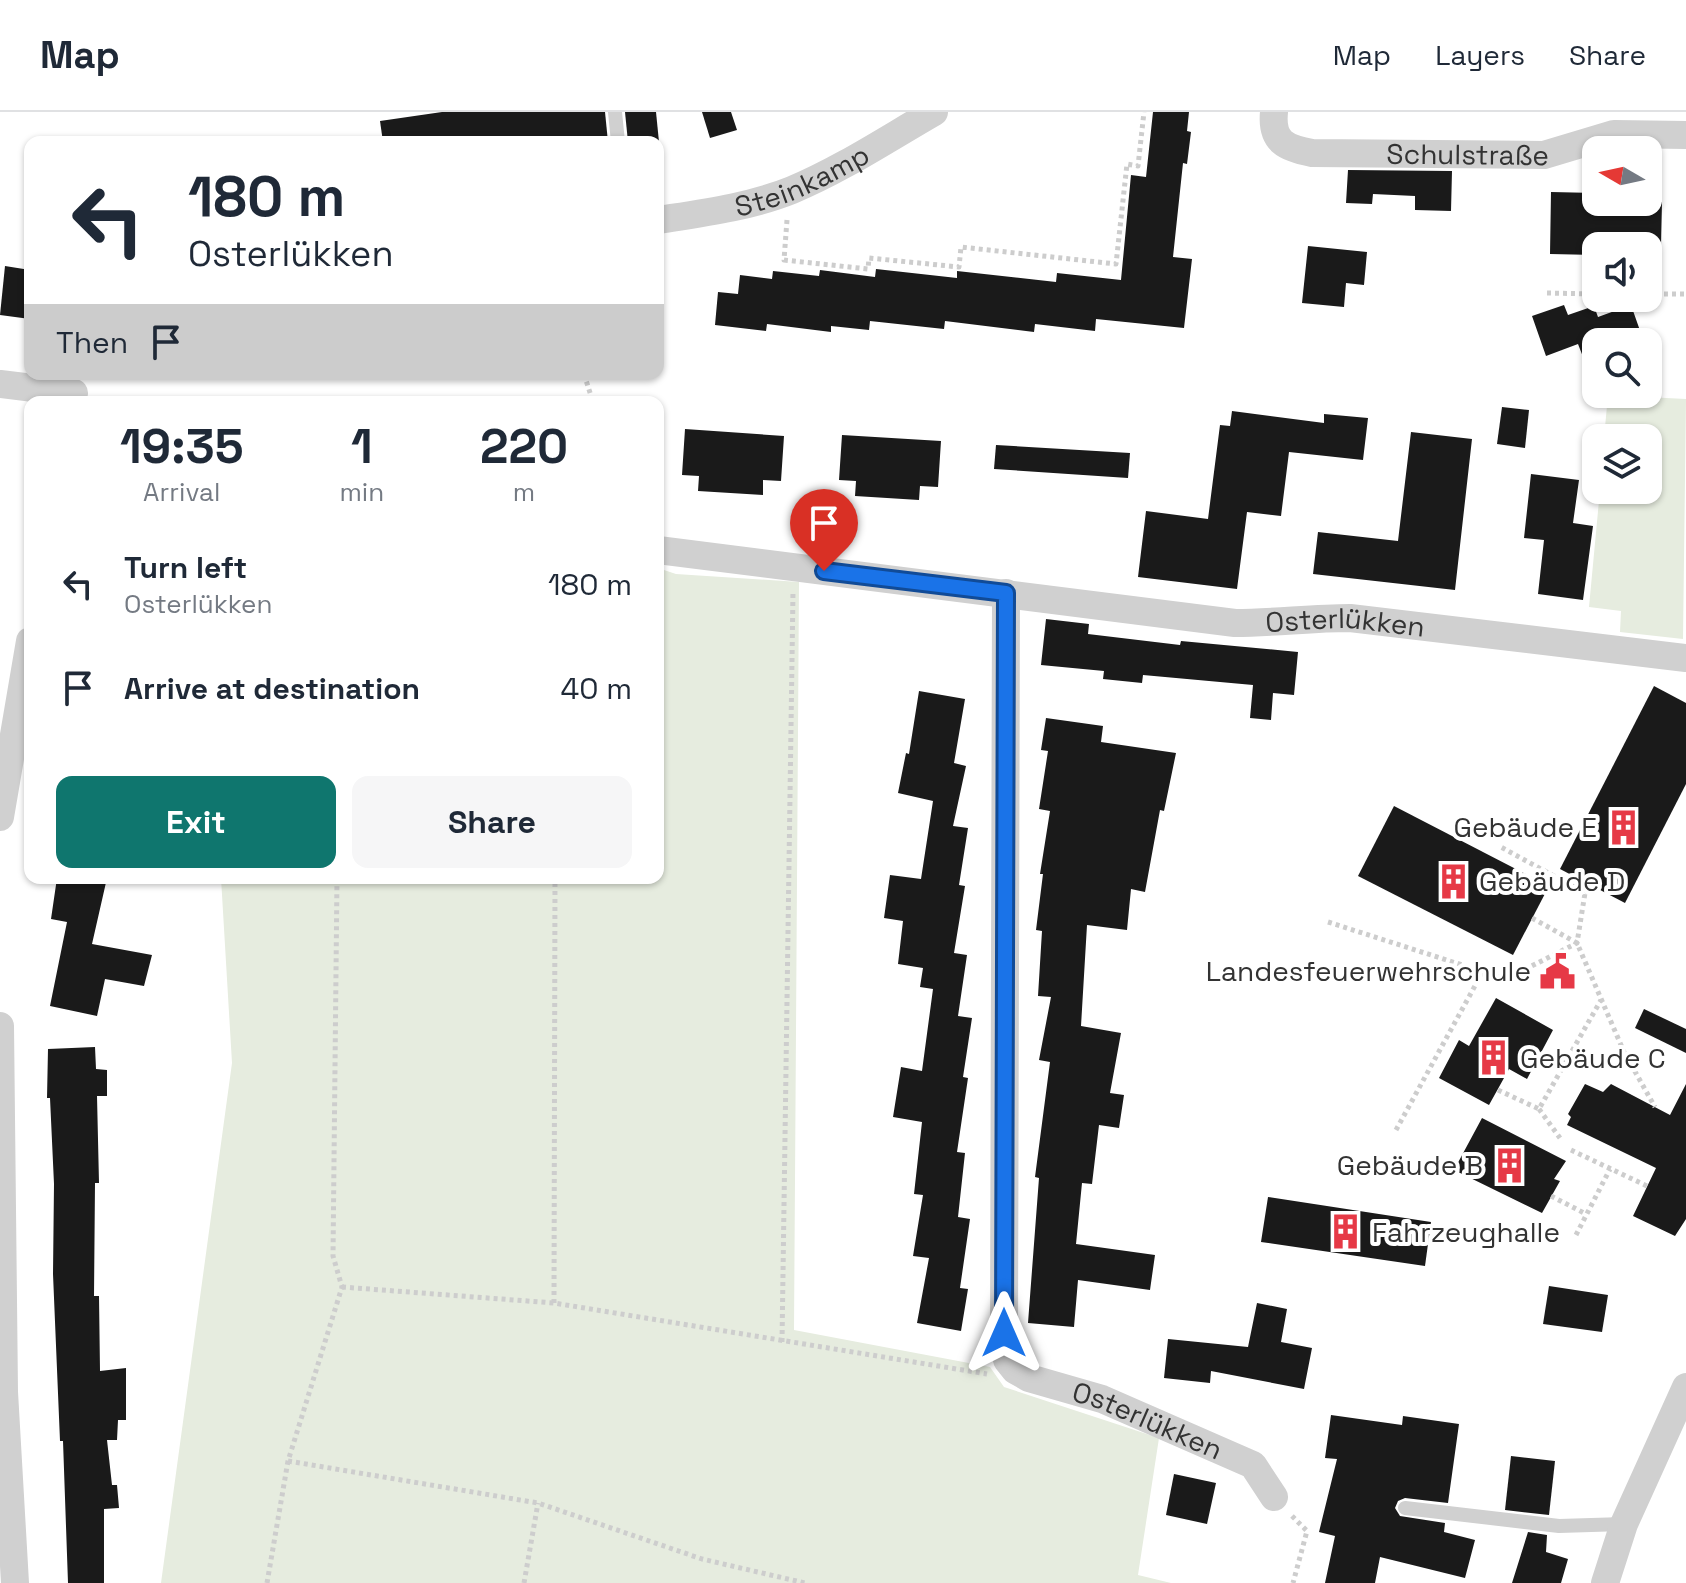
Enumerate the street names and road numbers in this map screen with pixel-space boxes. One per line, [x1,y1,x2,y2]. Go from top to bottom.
street label: Steinkamp [731,136,876,224]
street label: Schulstraße [1386,136,1549,173]
street label: Osterlükken [1264,600,1427,645]
street label: Osterlükken [1068,1373,1228,1468]

